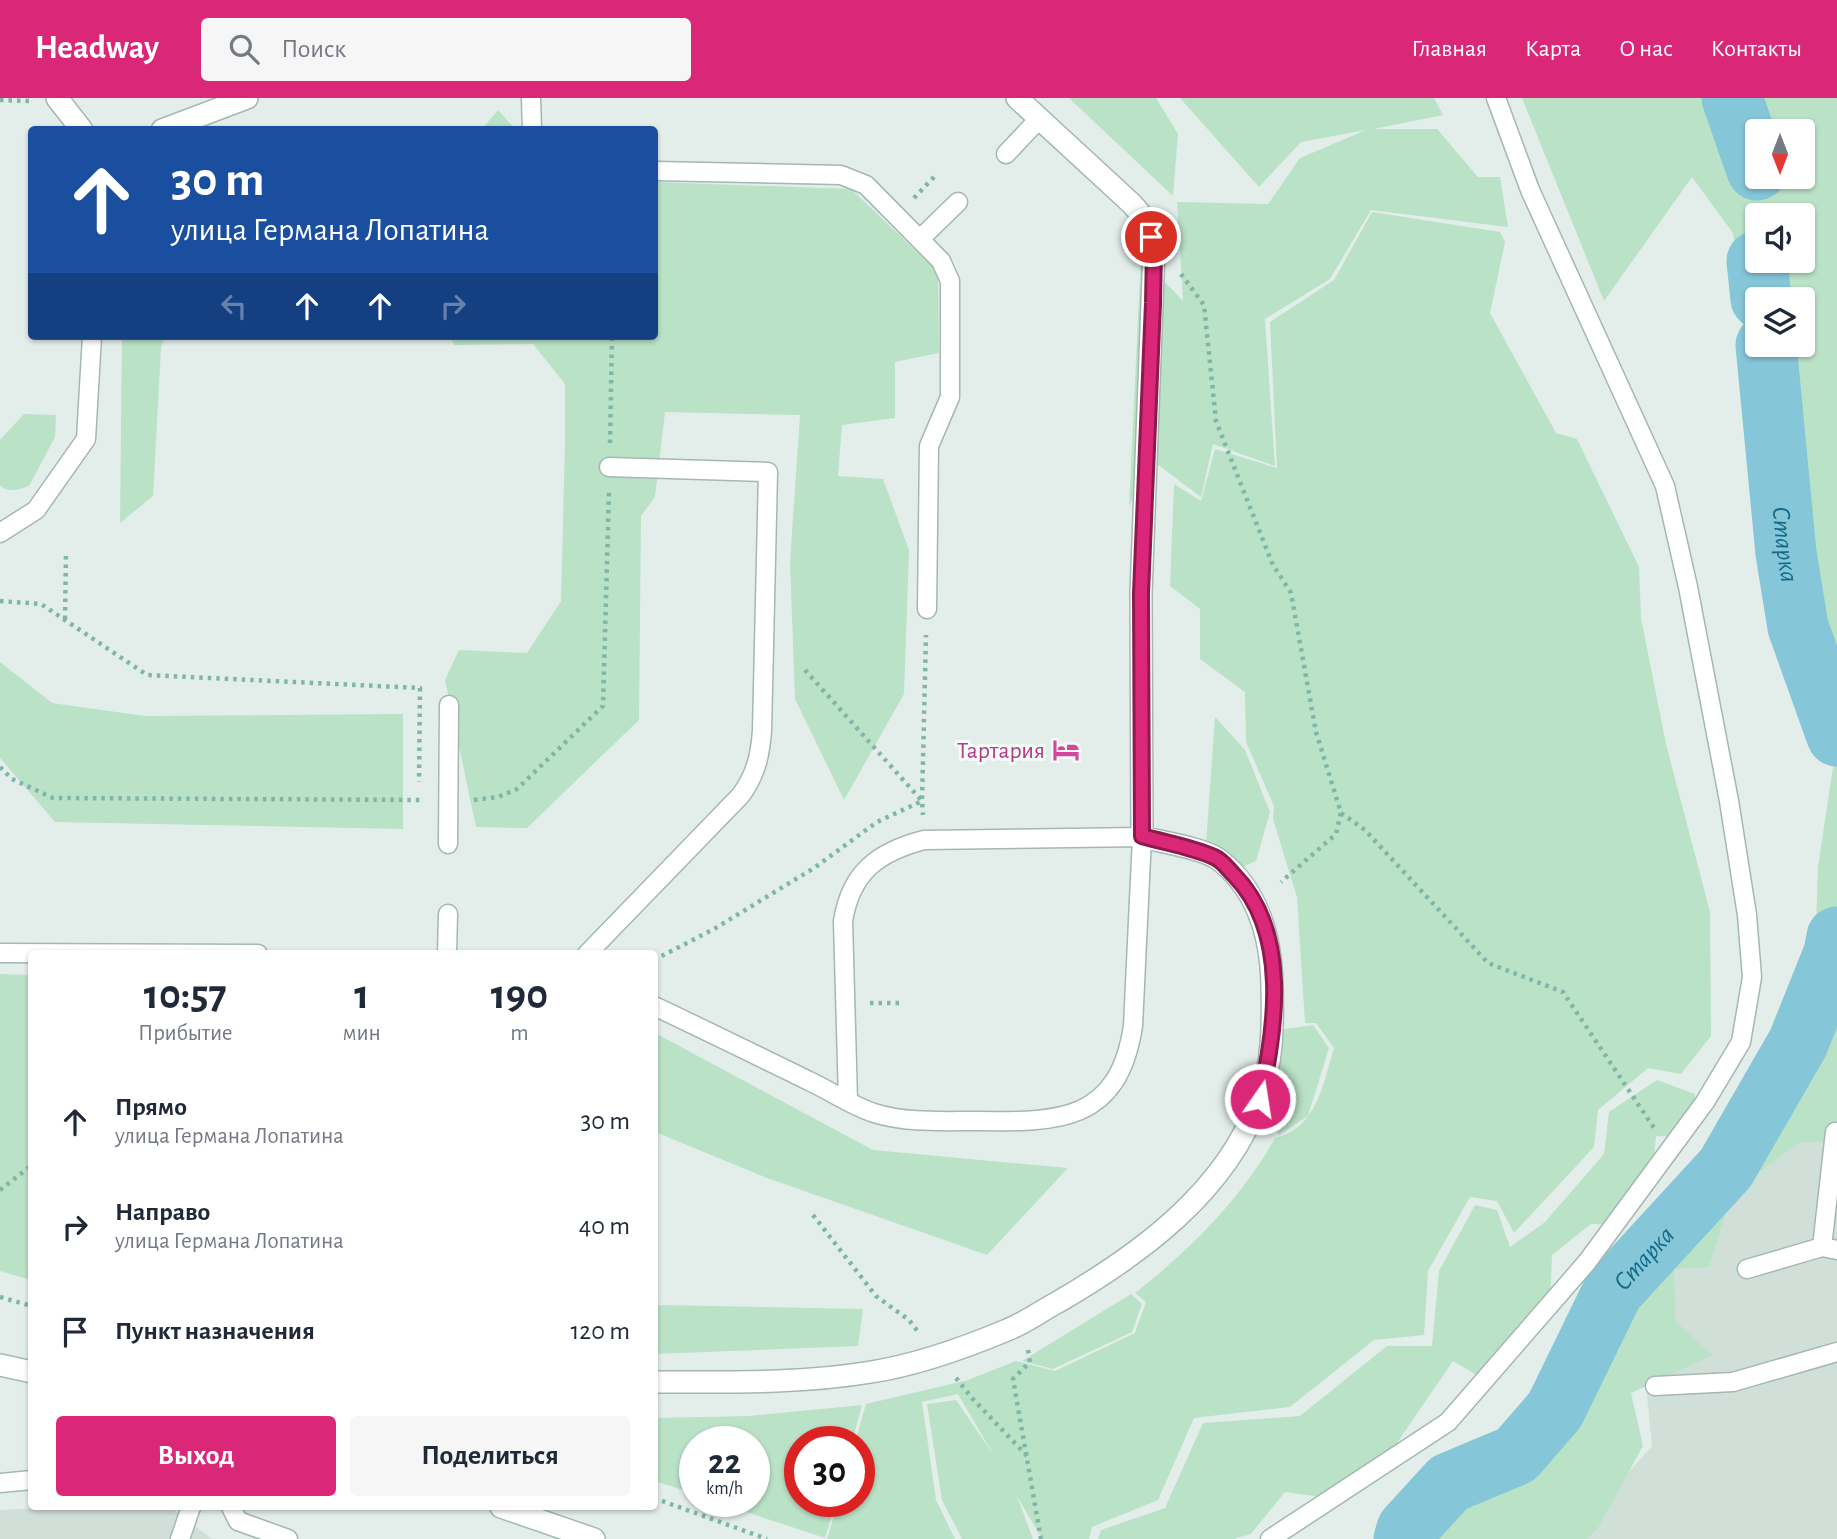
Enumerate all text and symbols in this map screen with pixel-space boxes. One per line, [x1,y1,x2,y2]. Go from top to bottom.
search box [201,18,691,81]
icon: search [225,30,263,68]
text: Headway [35,32,159,65]
text: Поиск [281,36,346,62]
text: Главная [1412,37,1487,61]
text: Карта [1525,37,1581,61]
text: О нас [1619,37,1673,61]
text: Контакты [1711,37,1802,61]
north arrow [1745,119,1815,189]
map controls [1745,119,1815,357]
icon: ahead [56,154,147,245]
text: 30 m [171,156,265,205]
button: sound [1745,203,1815,273]
pin [1121,207,1181,267]
text: улица Германа Лопатина [171,214,489,246]
icon: arrive [1132,218,1170,256]
icon: left [215,287,253,325]
icon: ahead [288,287,326,325]
icon: ahead [361,287,399,325]
icon: right [434,287,472,325]
button: layers [1745,287,1815,357]
water label: Старка [1768,505,1803,584]
hotel icon: Тартария [1051,735,1081,765]
place label: Тартария [957,739,1045,763]
text: 10:57 [144,974,227,1016]
text: 1 [354,974,369,1016]
text: 190 [491,974,548,1016]
text: Прибытие [138,1022,233,1045]
text: мин [343,1022,381,1045]
text: m [510,1022,529,1045]
position arrow [1223,1062,1297,1136]
text: Прямо [115,1094,187,1120]
icon: ahead [56,1103,94,1141]
text: 30 m [580,1108,630,1134]
text: улица Германа Лопатина [115,1125,344,1148]
text: Направо [115,1199,210,1225]
icon: right [56,1208,94,1246]
text: 40 m [579,1213,630,1239]
water label: Старка [1609,1222,1679,1296]
text: улица Германа Лопатина [115,1230,344,1253]
icon: arrive [56,1313,94,1351]
text: Пункт назначения [115,1318,315,1344]
text: 120 m [570,1318,630,1344]
button: Выход [56,1416,336,1496]
button: Поделиться [350,1416,630,1496]
speed limit sign: 30 [784,1426,875,1517]
text: 22 [708,1445,741,1480]
text: km/h [706,1480,743,1498]

